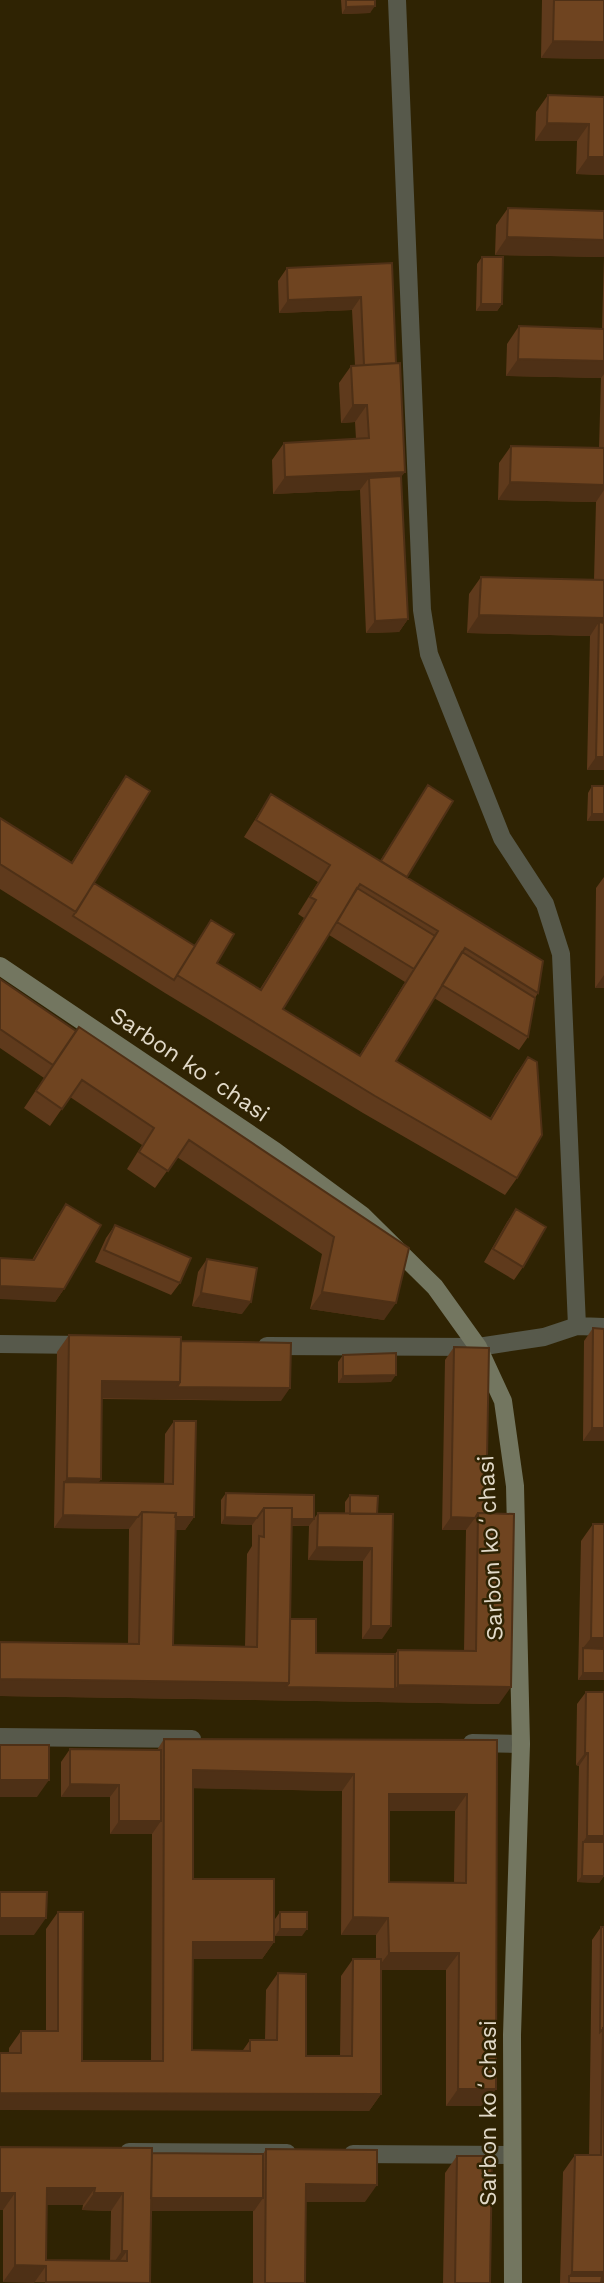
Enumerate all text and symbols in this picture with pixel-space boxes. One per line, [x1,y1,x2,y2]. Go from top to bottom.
street label: Sarbon koʻchasi [105,1001,274,1128]
street label: Sarbon koʻchasi [472,1454,509,1641]
street label: Sarbon koʻchasi [475,2020,502,2206]

